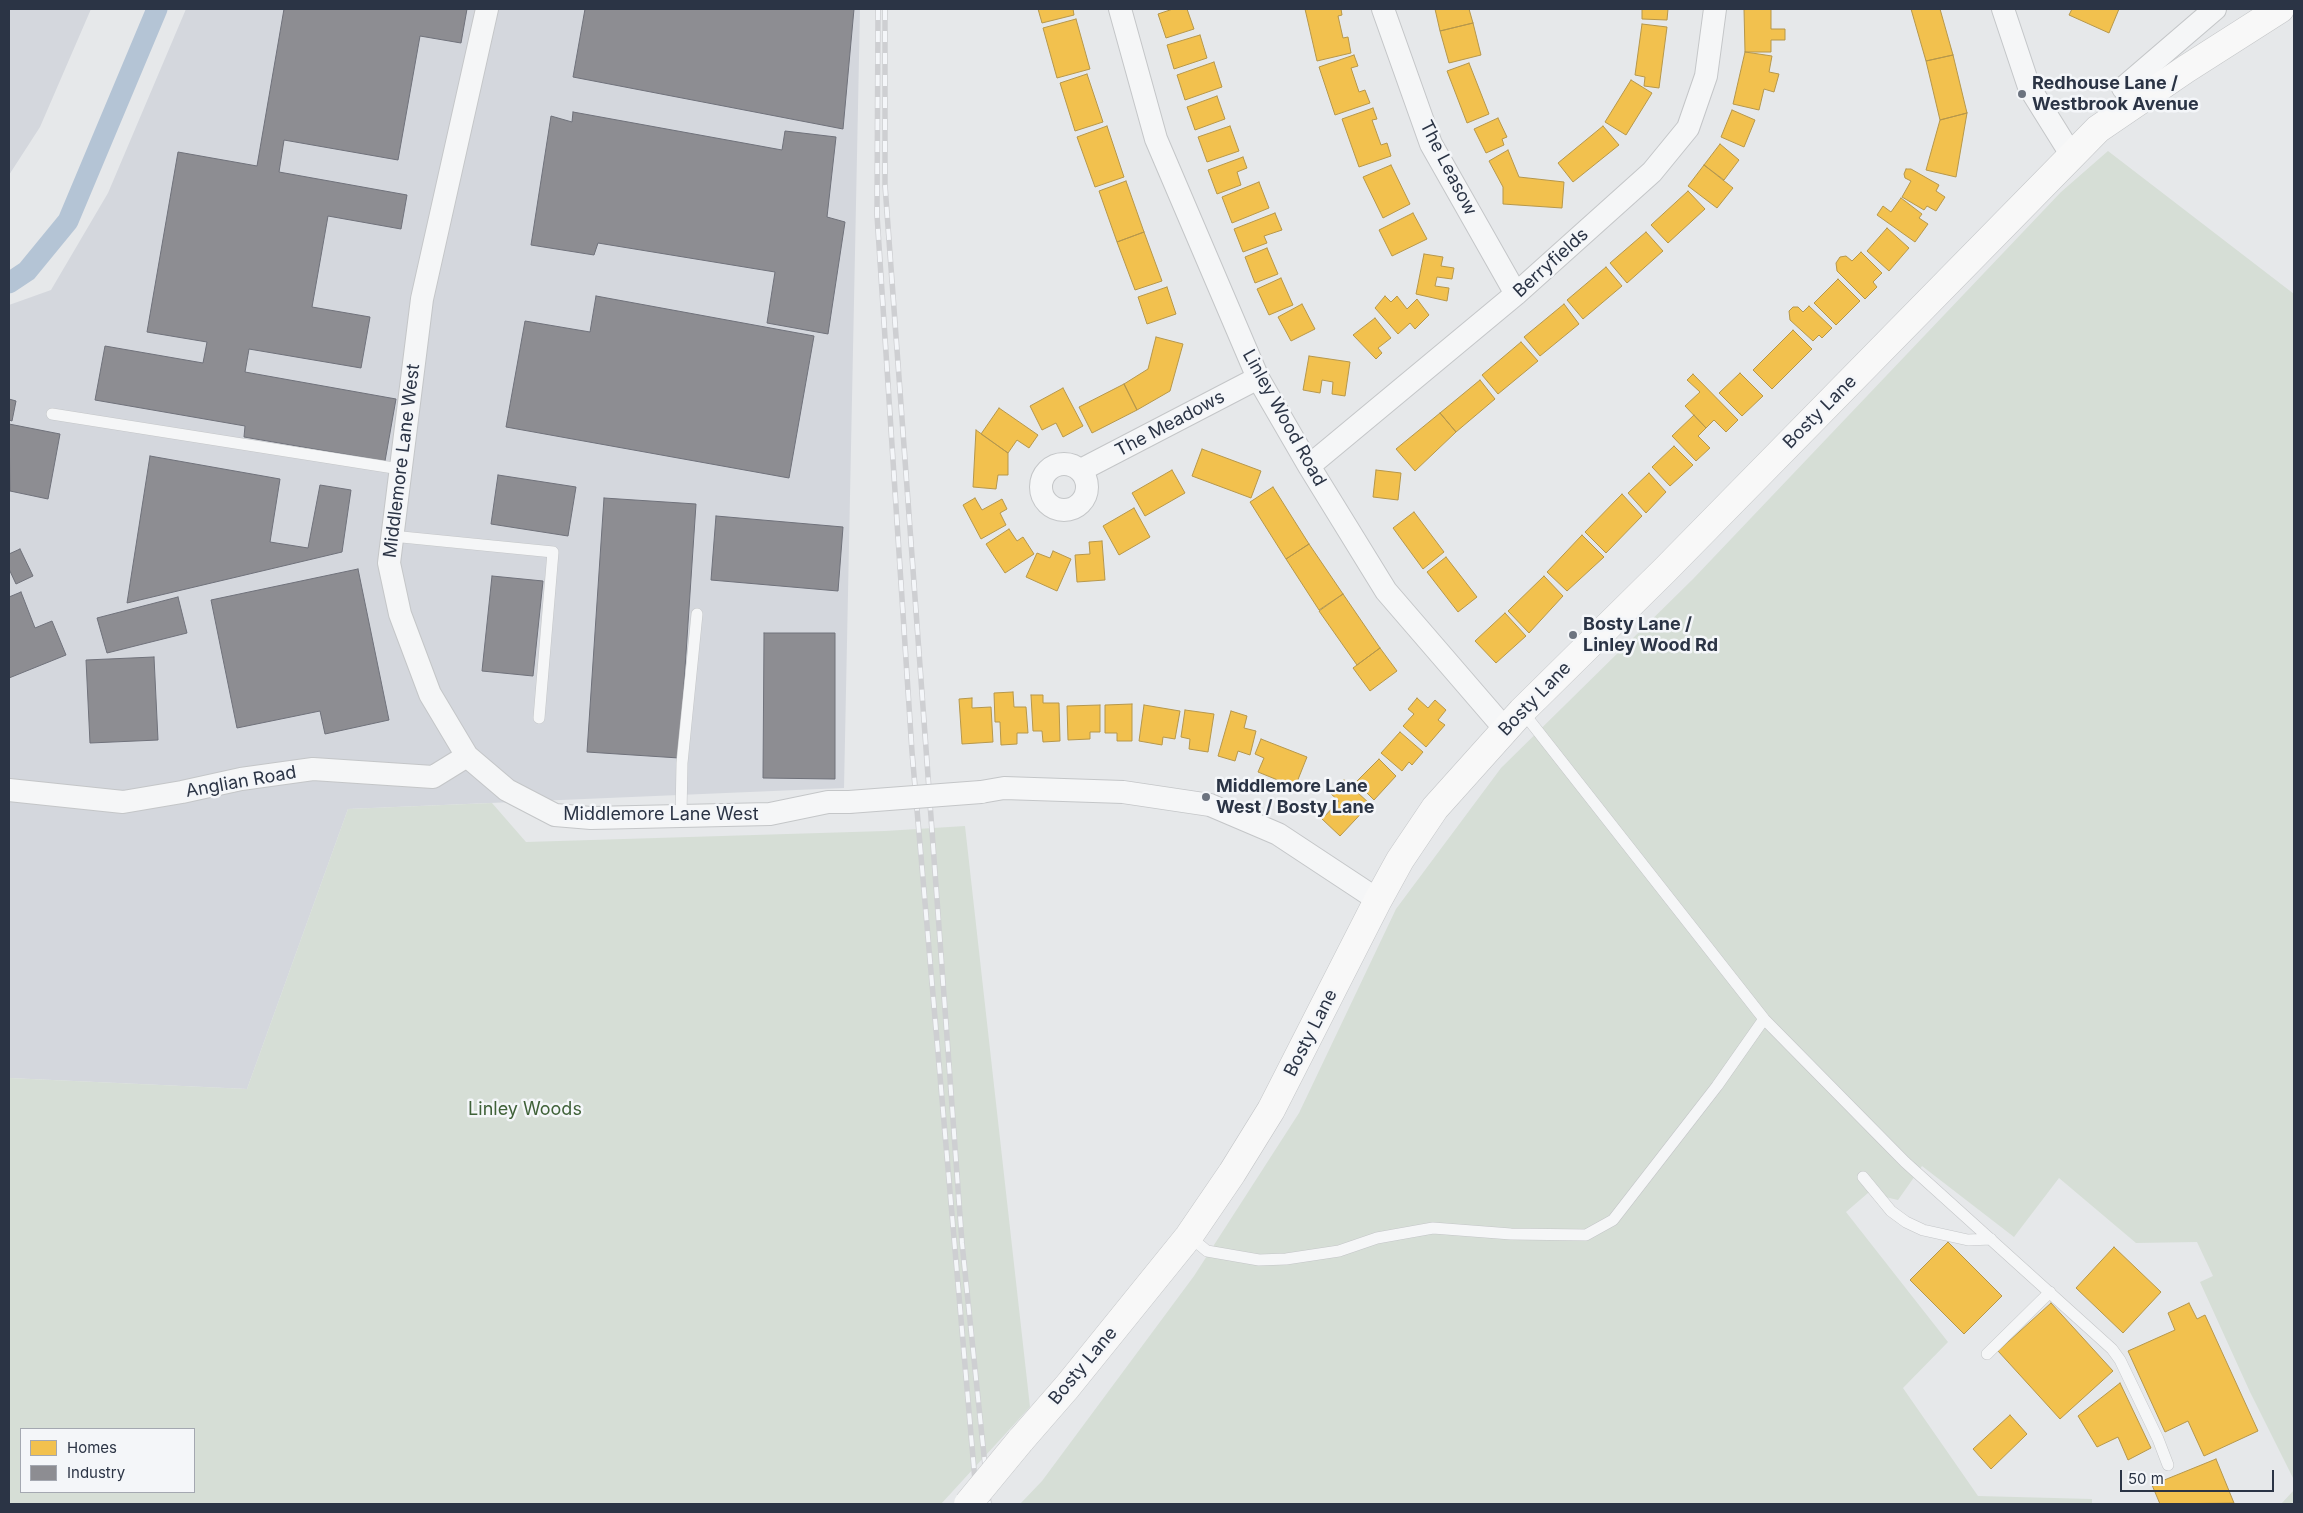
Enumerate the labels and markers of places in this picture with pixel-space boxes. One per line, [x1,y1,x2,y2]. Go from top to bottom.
place label: Redhouse Lane / Westbrook Avenue [2032,73,2199,116]
marker: Redhouse Lane / Westbrook Avenue [2016,88,2028,100]
place label: Bosty Lane / Linley Wood Rd [1583,614,1718,656]
marker: Bosty Lane / Linley Wood Rd [1567,629,1579,641]
place label: Middlemore Lane West / Bosty Lane [1216,776,1374,819]
marker: Middlemore Lane West / Bosty Lane [1200,791,1212,803]

